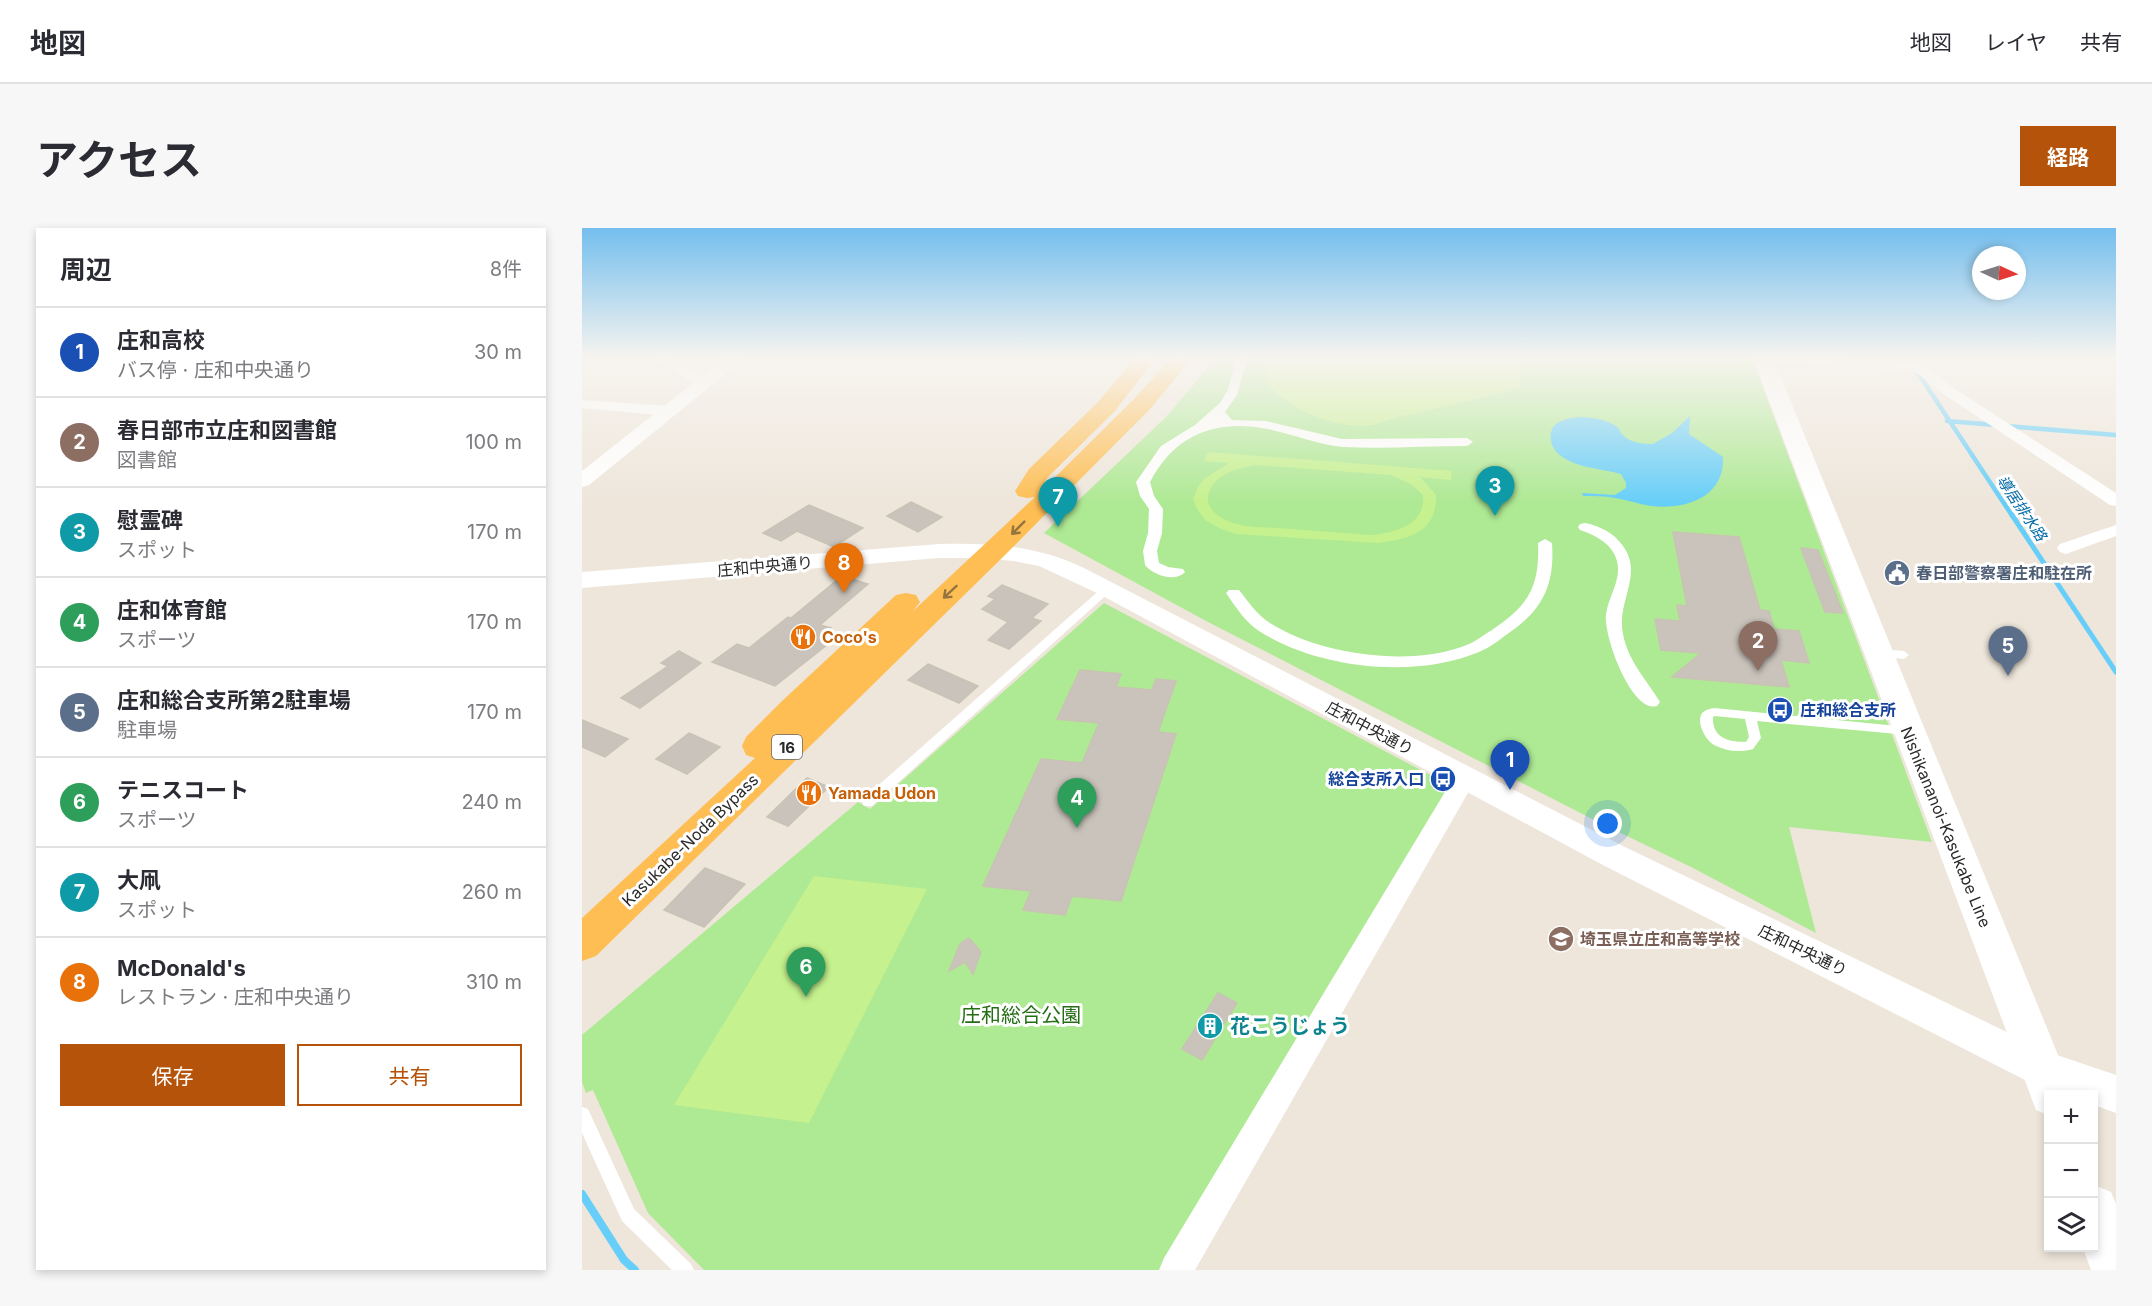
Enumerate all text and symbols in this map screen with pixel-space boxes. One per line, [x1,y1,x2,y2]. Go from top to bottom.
text: 地図 [30,26,86,60]
text: 地図 [1910,30,1952,55]
text: レイヤ [1985,30,2047,55]
text: 共有 [2080,30,2122,55]
button: 経路 [2020,126,2116,186]
text: アクセス [36,134,202,185]
north arrow [1972,246,2026,300]
text: 周辺 [60,254,112,285]
text: 8件 [490,257,522,281]
text: 庄和高校 [117,327,205,353]
text: 1 [75,340,84,364]
text: 30 m [474,340,522,364]
text: バス停 · 庄和中央通り [117,358,314,382]
text: 春日部市立庄和図書館 [117,417,337,443]
text: 2 [73,430,86,454]
text: 100 m [465,430,522,454]
text: 図書館 [117,448,177,472]
pin: 3 [1476,466,1514,516]
water label: 導居排水路 [1993,472,2052,546]
pin: 7 [1038,478,1078,527]
text: 慰霊碑 [117,507,183,533]
text: 3 [73,520,86,544]
text: 170 m [467,520,522,544]
one-way arrow [1010,521,1025,535]
text: スポット [117,538,197,562]
pin: 8 [824,544,864,593]
street label: 庄和中央通り [716,552,814,580]
public building icon: 春日部警察署庄和駐在所 [1882,558,1912,588]
place label: 春日部警察署庄和駐在所 [1916,563,2092,583]
one-way arrow [943,585,958,600]
text: 庄和体育館 [117,597,227,623]
text: 4 [73,610,86,634]
text: 170 m [467,610,522,634]
restaurant icon: Coco's [788,622,818,652]
pin: 2 [1738,622,1778,671]
pin: 5 [1988,626,2028,676]
place label: Coco's [822,627,877,647]
text: スポーツ [117,628,197,652]
text: 庄和総合支所第2駐車場 [117,687,351,713]
bus stop icon: 庄和総合支所 [1765,695,1795,725]
street label: 庄和中央通り [1323,697,1417,759]
text: 5 [73,700,86,724]
text: 170 m [467,700,522,724]
place label: 庄和総合支所 [1800,700,1896,720]
text: 駐車場 [117,718,177,742]
street label: Nishikananoi-Kasukabe Line [1896,724,1996,930]
road number: 16 [772,735,802,759]
pin: 1 [1490,740,1530,790]
bus stop icon: 総合支所入口 [1428,764,1458,794]
place label: 総合支所入口 [1328,769,1424,789]
street label: Kasukabe-Noda Bypass [618,770,762,910]
text: テニスコート [117,777,249,803]
restaurant icon: Yamada Udon [794,778,824,808]
pin: 4 [1058,778,1096,828]
place label: Yamada Udon [828,783,936,803]
text: 6 [73,790,86,814]
text: 240 m [461,790,522,814]
text: スポーツ [117,808,197,832]
your location [1593,809,1622,838]
text: 大凧 [117,867,161,893]
text: 7 [74,880,85,904]
text: 260 m [462,880,522,904]
text: スポット [117,898,197,922]
street label: 庄和中央通り [1755,920,1851,980]
school or university icon: 埼玉県立庄和高等学校 [1546,924,1576,954]
place label: 埼玉県立庄和高等学校 [1580,929,1740,949]
pin: 6 [786,948,826,997]
text: McDonald's [117,955,246,981]
text: 8 [73,970,86,994]
text: 310 m [466,970,522,994]
text: レストラン · 庄和中央通り [117,985,354,1009]
park label: 庄和総合公園 [961,1003,1081,1027]
building icon: 花こうじょう [1195,1011,1225,1041]
place label: 花こうじょう [1230,1014,1350,1038]
button: 保存 [60,1044,285,1106]
button: 共有 [297,1044,522,1106]
map controls [2044,1090,2098,1252]
button: + [2044,1090,2098,1144]
button: − [2044,1144,2098,1198]
button: layers [2044,1198,2098,1252]

